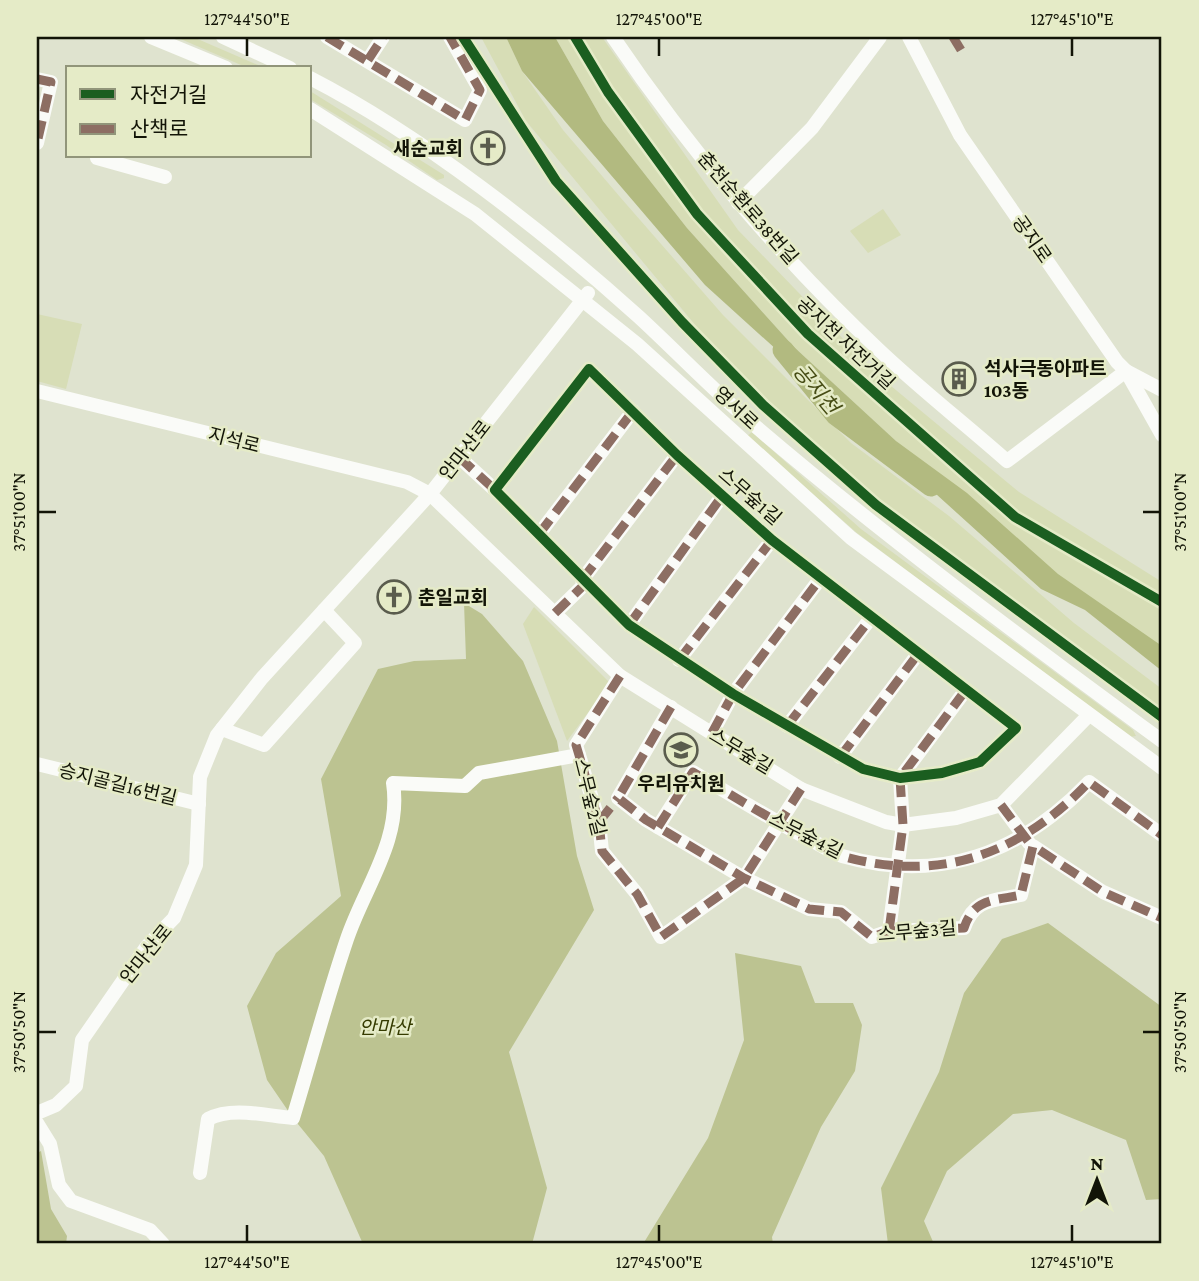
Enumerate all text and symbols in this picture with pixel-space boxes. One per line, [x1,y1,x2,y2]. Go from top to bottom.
text: 127°44'50"E [204,9,290,29]
text: 127°45'00"E [616,9,703,29]
text: 127°45'10"E [1030,9,1114,29]
legend [66,66,312,158]
text: 자전거길 [130,83,207,107]
text: 산책로 [130,117,188,141]
church icon: 새순교회 [469,129,507,167]
place label: 새순교회 [393,138,463,159]
street label: 춘천순환로38번길 [694,148,802,268]
street label: 공지로 [1008,211,1056,267]
street label: 공지천 자전거길 [792,292,900,394]
place label: 석사극동아파트 103동 [984,358,1106,401]
water label: 공지천 [788,359,844,419]
building icon: 석사극동아파트 103동 [940,360,978,398]
street label: 영서로 [710,382,762,434]
street label: 안마산로 [435,416,495,484]
street label: 지석로 [206,423,262,457]
street label: 스무숲1길 [714,463,786,529]
text: 37°51'00"N [9,472,29,552]
text: 37°51'00"N [1170,472,1190,552]
church icon: 춘일교회 [375,578,413,616]
place label: 춘일교회 [418,587,488,608]
street label: 스무숲길 [706,724,776,778]
school or university icon: 우리유치원 [662,731,700,769]
street label: 스무숲2길 [570,756,610,838]
street label: 승지골길16번길 [57,759,179,809]
place label: 우리유치원 [637,773,725,794]
street label: 스무숲4길 [766,808,846,862]
street label: 스무숲3길 [877,917,957,945]
street label: 안마산로 [116,920,176,988]
text: 37°50'50"N [9,991,29,1073]
text: 37°50'50"N [1170,991,1190,1073]
park label: 안마산 [359,1017,414,1038]
north arrow [1062,1144,1132,1214]
text: N [1091,1153,1104,1174]
text: 127°44'50"E [204,1252,290,1272]
text: 127°45'00"E [616,1252,703,1272]
text: 127°45'10"E [1030,1252,1114,1272]

